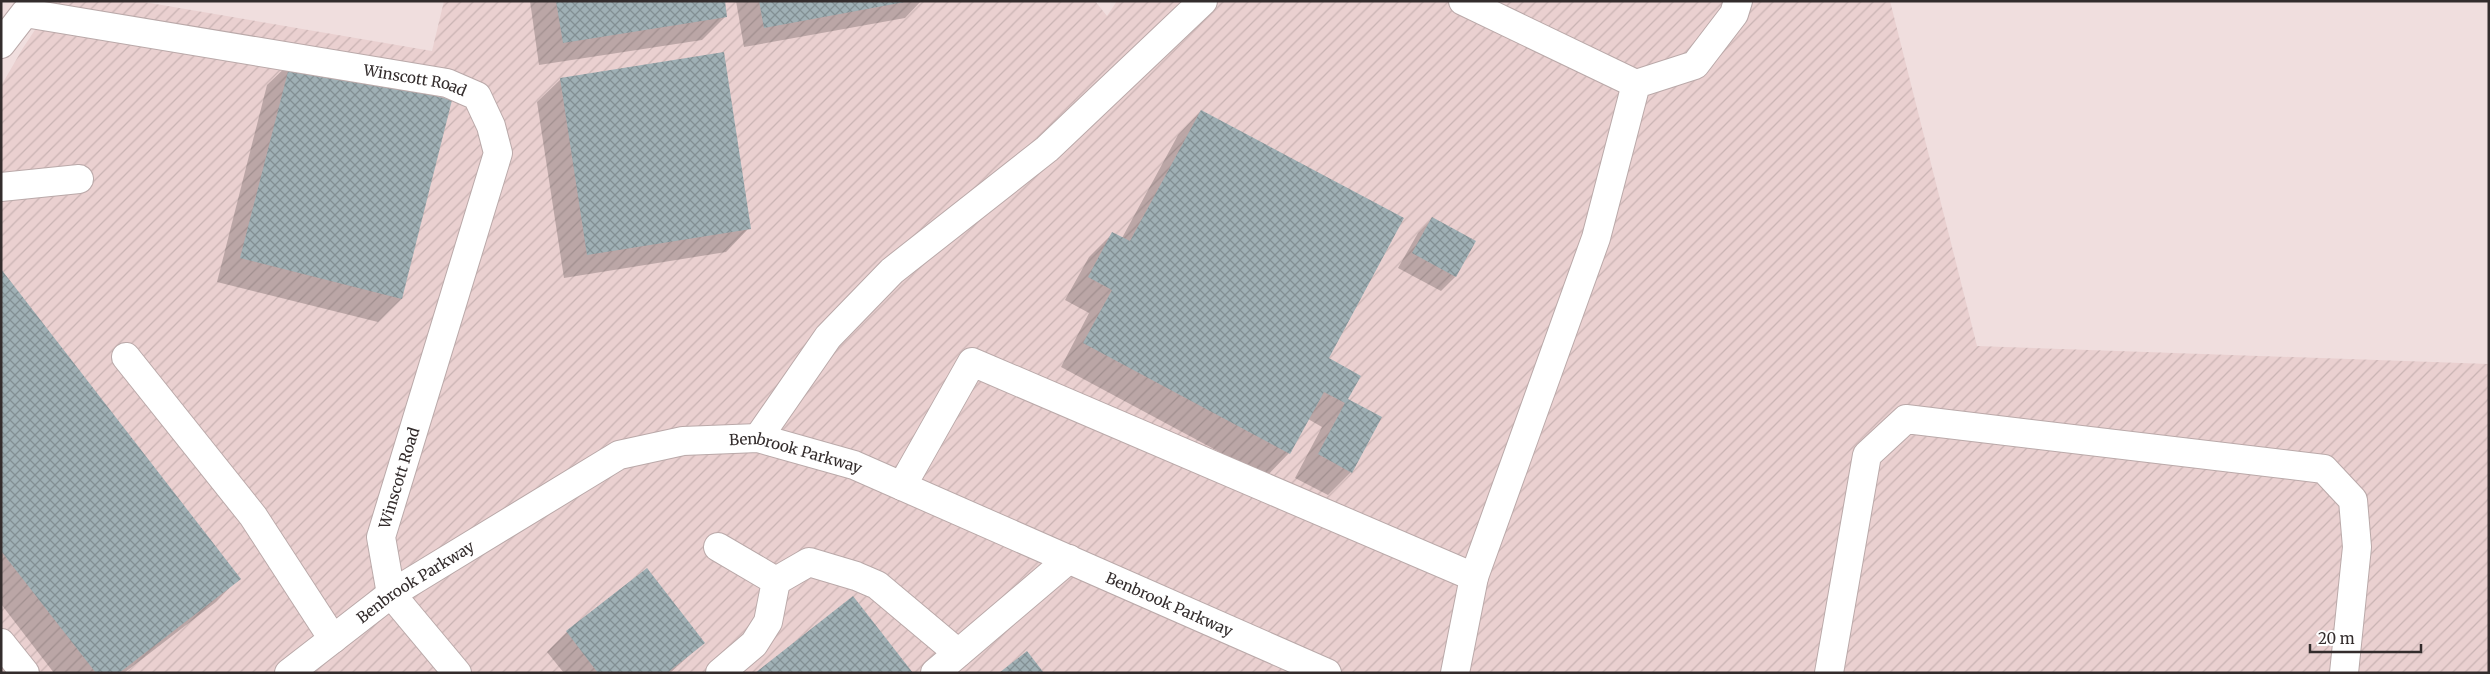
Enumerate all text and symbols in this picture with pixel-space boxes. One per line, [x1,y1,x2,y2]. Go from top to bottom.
street label: Winscott Road [361,60,470,100]
street label: Winscott Road [374,425,423,532]
street label: Benbrook Parkway [729,428,865,477]
street label: Benbrook Parkway [352,536,478,627]
street label: Benbrook Parkway [1103,568,1236,640]
scale bar [2310,622,2421,654]
text: 20 m [2318,629,2355,648]

